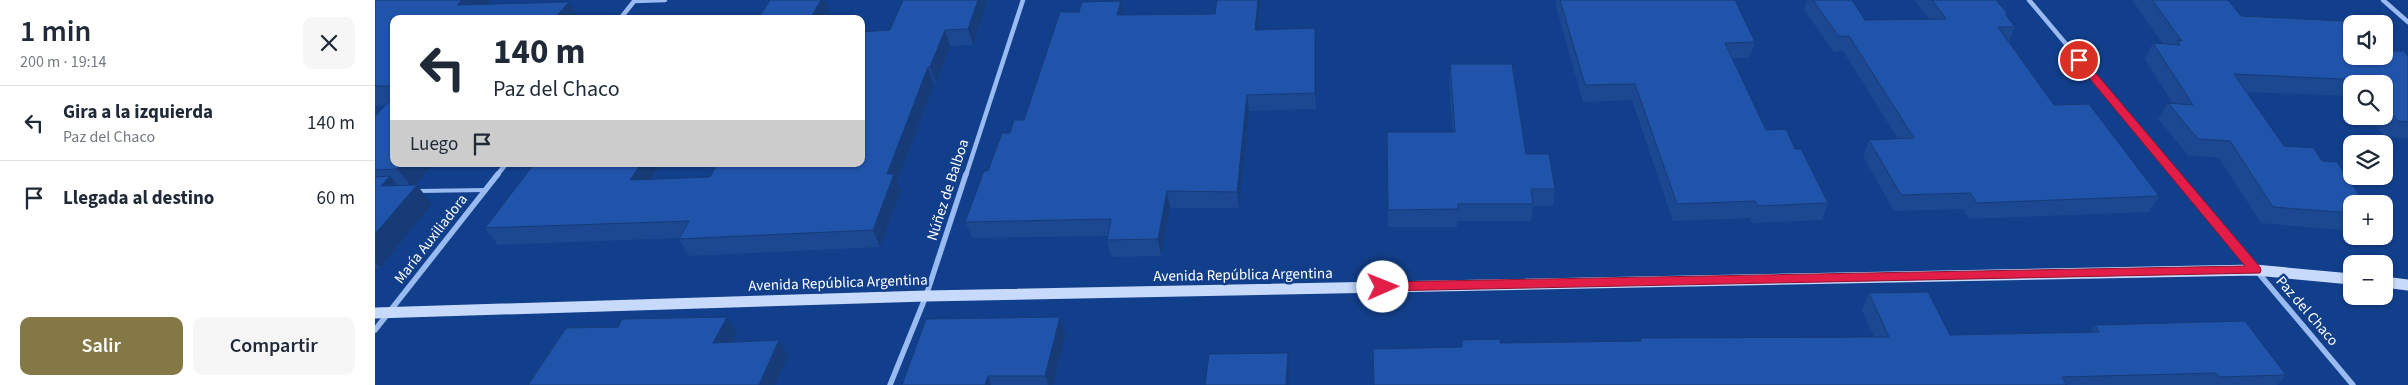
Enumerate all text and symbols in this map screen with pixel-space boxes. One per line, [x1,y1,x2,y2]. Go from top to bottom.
text: 1 min [20,10,91,53]
map controls [2343,15,2393,305]
button: sound [2343,15,2393,65]
button: close [303,17,355,69]
text: 140 m [493,27,585,77]
icon: left [410,35,475,100]
pin [2058,39,2100,81]
icon: arrive [2065,46,2093,74]
text: 200 m · 19:14 [20,51,107,73]
text: Paz del Chaco [493,73,620,105]
button: search [2343,75,2393,125]
text: Gira a la izquierda [63,99,213,126]
icon: left [20,109,48,137]
text: 140 m [307,110,355,137]
text: Paz del Chaco [63,126,155,148]
icon: arrive [468,130,496,158]
text: Luego [410,131,458,158]
button: layers [2343,135,2393,185]
street label: Núñez de Balboa [922,137,974,243]
icon: arrive [20,184,48,212]
text: Llegada al destino [63,185,214,212]
text: 60 m [317,185,355,212]
street label: María Auxiliadora [389,190,473,288]
button: + [2343,195,2393,245]
button: − [2343,255,2393,305]
position arrow [1356,260,1408,312]
street label: Avenida República Argentina [1153,263,1333,287]
street label: Avenida República Argentina [748,269,928,297]
street label: Paz del Chaco [2271,272,2343,350]
button: Salir [20,317,183,375]
button: Compartir [193,317,355,375]

